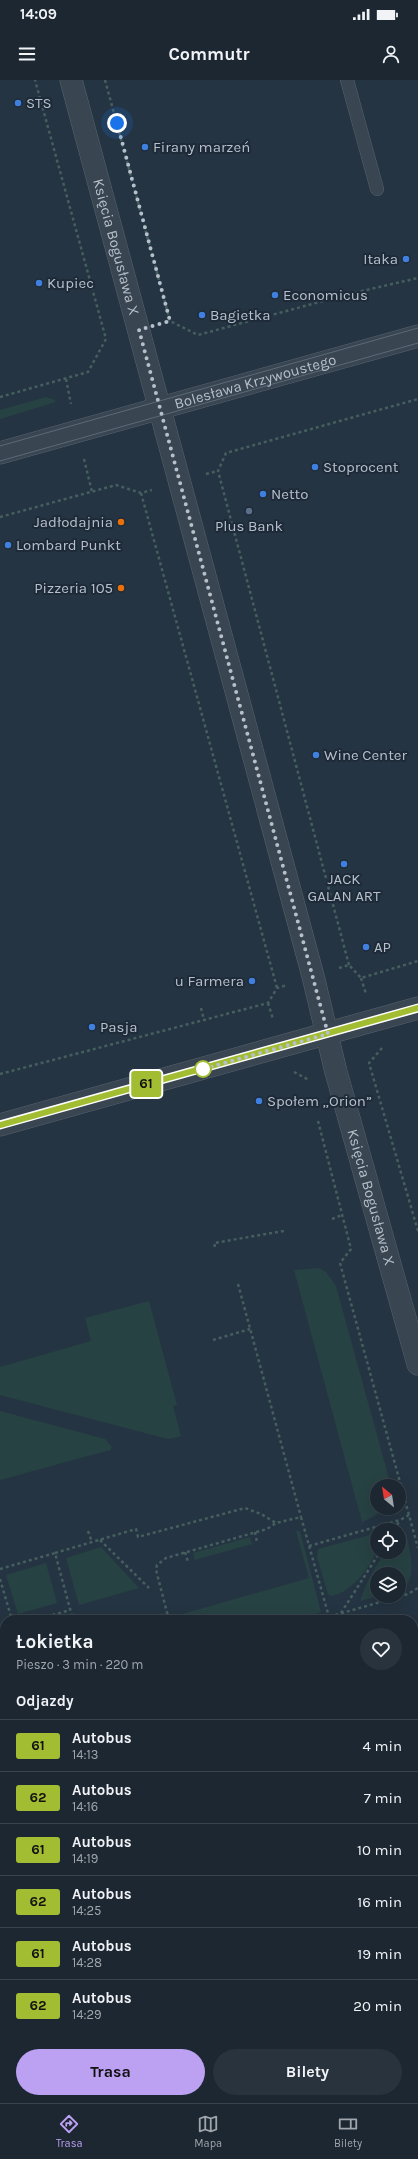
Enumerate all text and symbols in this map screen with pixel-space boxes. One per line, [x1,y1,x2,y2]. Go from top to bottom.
text: 14:09 [20,5,57,23]
icon: menu [16,43,38,65]
text: Commutr [168,43,250,65]
icon: person [380,43,402,65]
place label: STS [26,94,52,112]
marker: STS [13,98,23,108]
your location [107,113,127,133]
place label: Firany marzeń [153,138,250,156]
marker: Firany marzeń [140,142,150,152]
street label: Księcia Bogusława X [89,177,143,317]
place label: Itaka [363,250,398,268]
marker: Itaka [401,254,411,264]
place label: Kupiec [47,274,94,292]
marker: Kupiec [34,278,44,288]
place label: Economicus [283,286,368,304]
marker: Economicus [270,290,280,300]
place label: Bagietka [210,306,271,324]
marker: Bagietka [197,310,207,320]
street label: Bolesława Krzywoustego [172,350,338,413]
place label: Stoprocent [323,458,399,476]
marker: Stoprocent [310,462,320,472]
place label: Netto [271,485,308,503]
marker: Netto [258,489,268,499]
marker: Plus Bank [244,506,254,516]
place label: Jadłodajnia [34,513,113,531]
marker: Jadłodajnia [116,517,126,527]
place label: Plus Bank [215,517,283,535]
place label: Lombard Punkt [16,536,121,554]
marker: Lombard Punkt [3,540,13,550]
place label: Pizzeria 105 [34,579,113,597]
marker: Pizzeria 105 [116,583,126,593]
place label: Wine Center [324,746,407,764]
marker: Wine Center [311,750,321,760]
marker: JACK GALAN ART [339,859,349,869]
place label: JACK GALAN ART [307,870,381,905]
place label: AP [374,938,391,956]
marker: AP [361,942,371,952]
place label: u Farmera [175,972,244,990]
marker: u Farmera [247,976,257,986]
place label: Pasja [100,1018,137,1036]
marker: Pasja [87,1022,97,1032]
unlabelled marker [194,1060,212,1078]
line badge: 61 [128,1071,164,1097]
text: 61 [139,1075,153,1092]
place label: Społem „Orion” [267,1092,372,1110]
marker: Społem „Orion” [254,1096,264,1106]
street label: Księcia Bogusława X [343,1127,399,1268]
north arrow [370,1479,406,1515]
map controls [370,1479,406,1603]
button: locate [370,1523,406,1559]
button: layers [370,1567,406,1603]
button: heart [360,1628,402,1670]
text: Łokietka [16,1631,94,1653]
text: Pieszo · 3 min · 220 m [16,1657,144,1672]
text: Odjazdy [16,1692,73,1710]
text: Autobus [72,1729,132,1747]
text: 61 [31,1737,45,1754]
text: 4 min [363,1737,402,1755]
text: 14:13 [72,1747,99,1762]
text: Autobus [72,1781,132,1799]
text: 62 [30,1789,46,1806]
text: 7 min [364,1789,402,1807]
text: 14:16 [72,1799,98,1814]
text: Autobus [72,1833,132,1851]
text: 61 [31,1841,45,1858]
text: 10 min [357,1841,402,1859]
text: 14:19 [72,1851,98,1866]
text: Autobus [72,1885,132,1903]
text: 62 [30,1893,46,1910]
text: 16 min [357,1893,402,1911]
text: 14:25 [72,1903,101,1918]
text: Autobus [72,1937,132,1955]
text: 61 [31,1945,45,1962]
text: 19 min [357,1945,402,1963]
text: 14:28 [72,1955,102,1970]
text: Autobus [72,1989,132,2007]
text: 62 [30,1997,46,2014]
text: 20 min [353,1997,402,2015]
text: 14:29 [72,2007,102,2022]
button: Trasa [16,2049,205,2095]
button: Bilety [213,2049,402,2095]
tab: Trasa [56,2113,82,2150]
tab: Mapa [194,2113,222,2150]
tab: Bilety [334,2113,362,2150]

